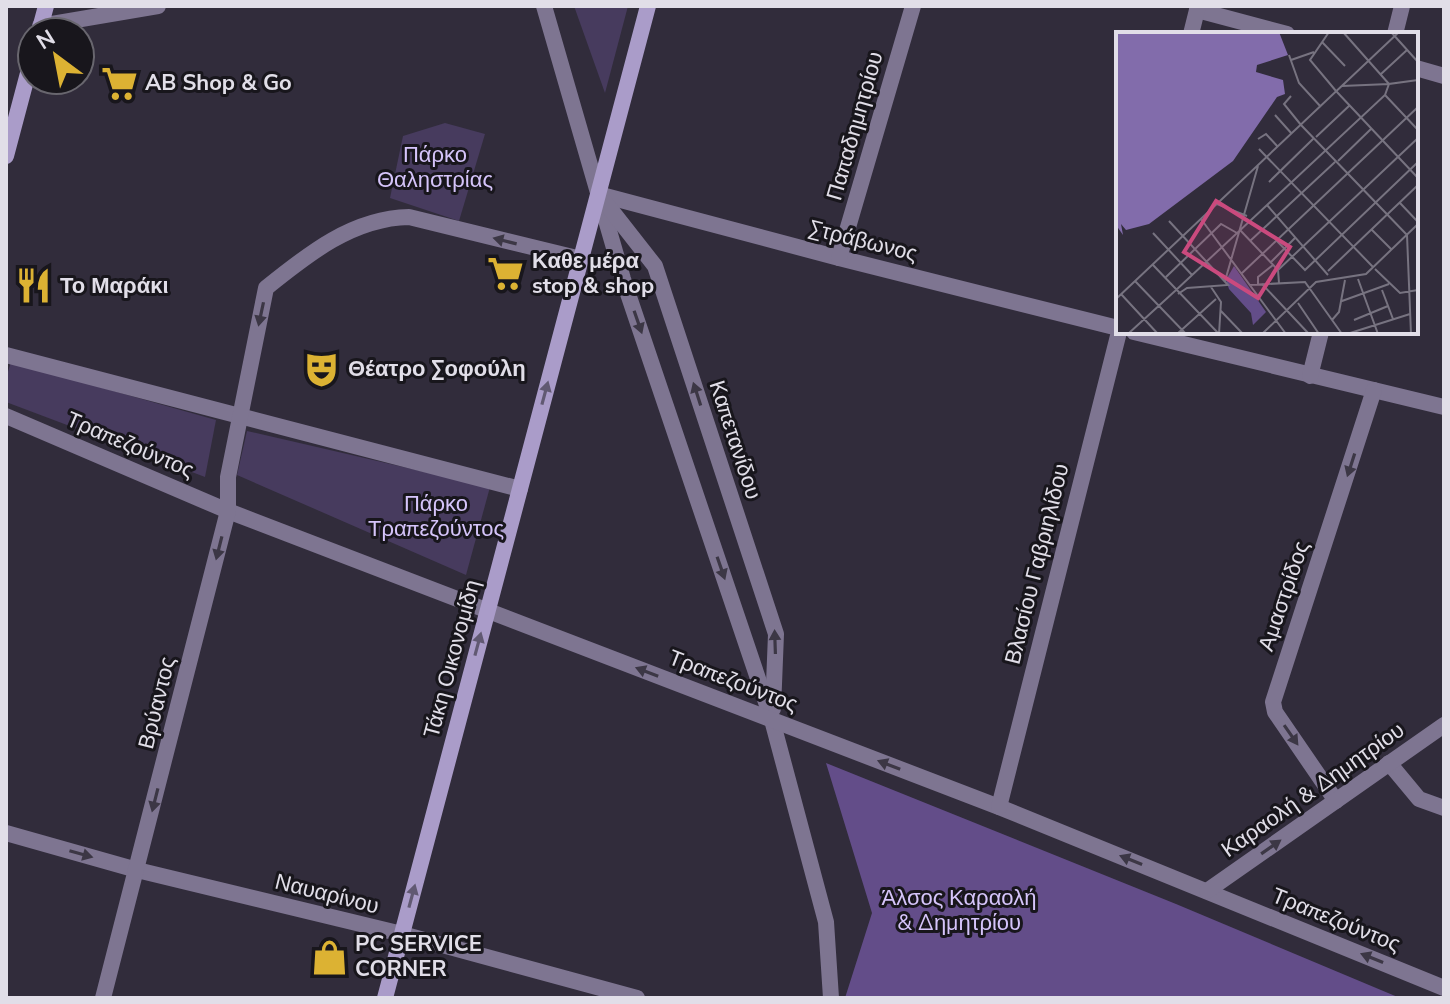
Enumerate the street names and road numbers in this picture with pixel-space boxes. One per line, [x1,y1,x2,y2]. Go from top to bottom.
street label: Παπαδημητρίου [819,48,891,204]
street label: Στράβωνος [806,213,920,269]
street label: Καπετανίδου [702,377,768,503]
street label: Τραπεζούντος [61,405,199,485]
street label: Βλασίου Γαβριηλίδου [998,460,1076,668]
street label: Αμαστρίδος [1251,537,1317,655]
street label: Τάκη Οικονομίδη [416,577,488,741]
street label: Τραπεζούντος [664,643,802,719]
street label: Βρύαντος [131,654,183,752]
street label: Καραολή & Δημητρίου [1215,715,1411,865]
street label: Ναυαρίνου [272,867,382,921]
street label: Τραπεζούντος [1267,881,1405,959]

